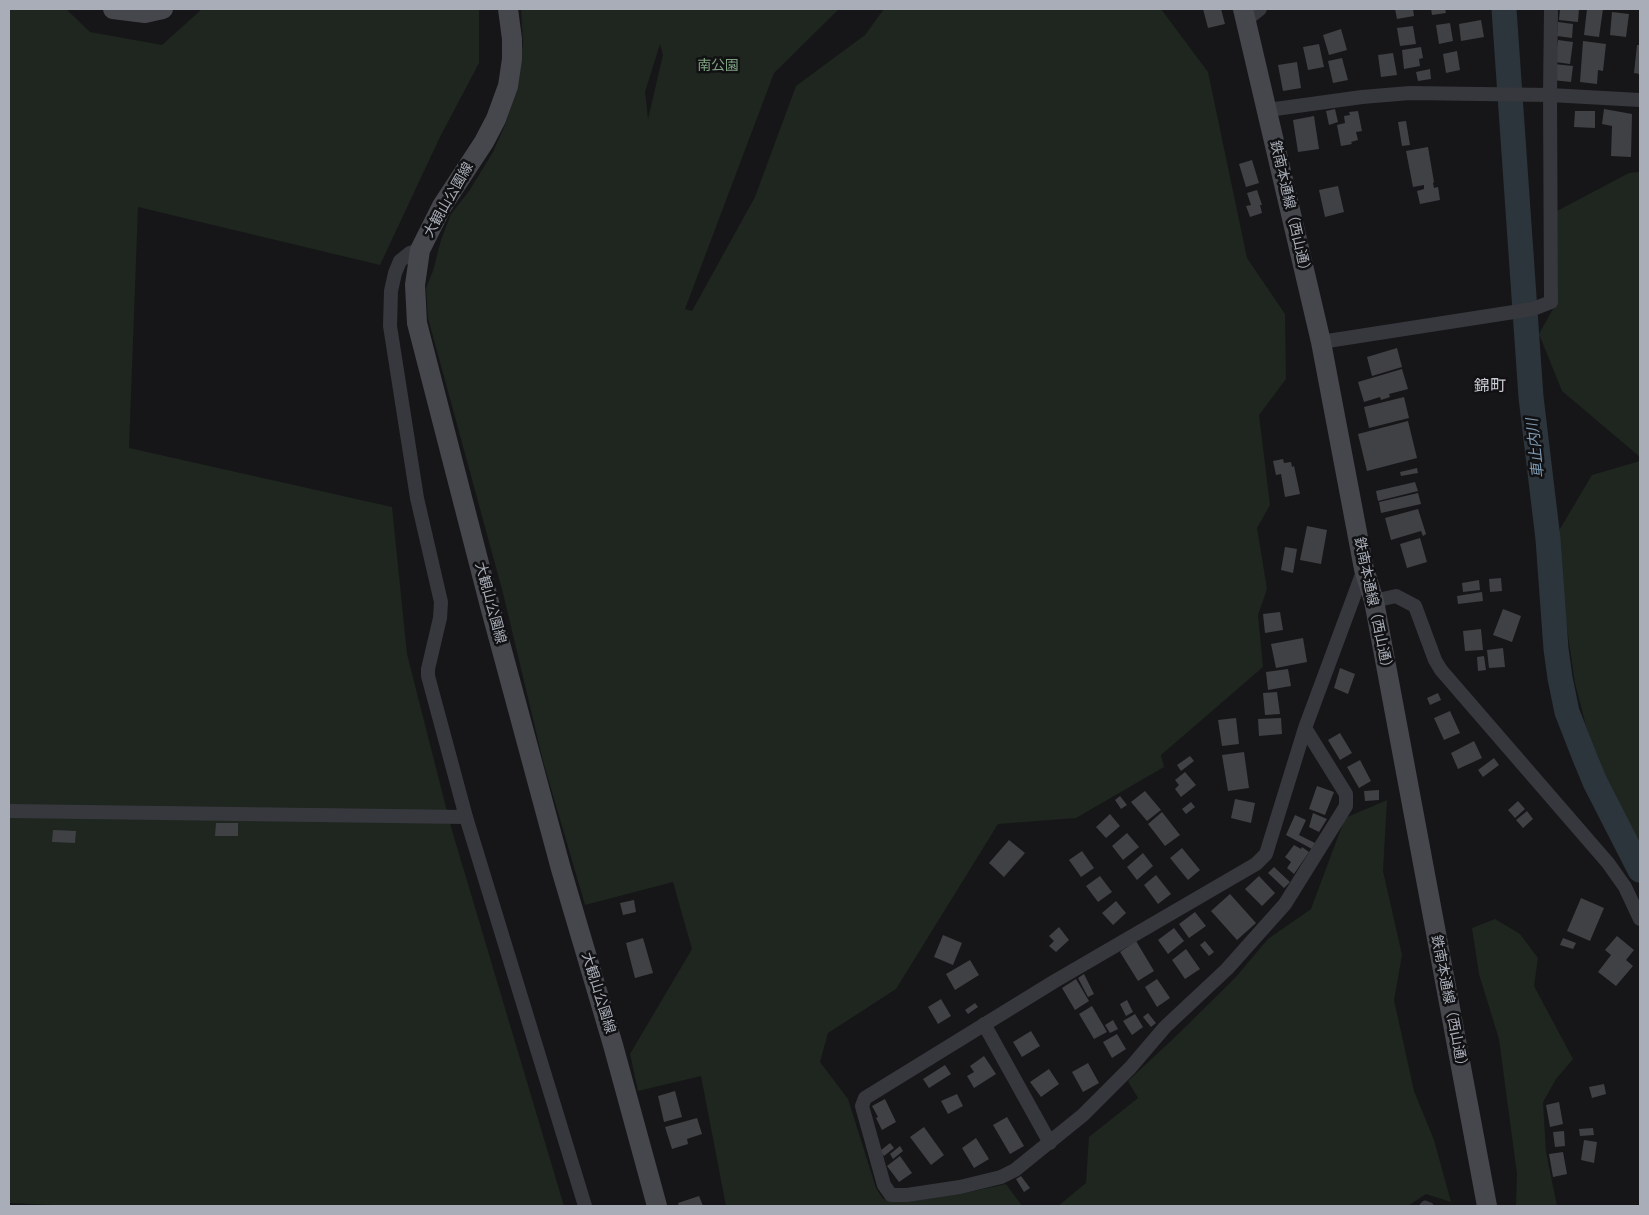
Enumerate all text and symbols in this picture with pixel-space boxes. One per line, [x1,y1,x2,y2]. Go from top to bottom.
park label: 南公園 [697,58,739,74]
street label: 鉄南本通線（西山通） [1266,139,1314,279]
street label: 大観山公園線 [421,159,477,241]
district label: 錦町 [1474,377,1506,397]
water label: 車止内川 [1524,417,1548,479]
street label: 鉄南本通線（西山通） [1350,536,1396,676]
street label: 大観山公園線 [471,560,509,646]
street label: 鉄南本通線（西山通） [1427,934,1471,1074]
street label: 大観山公園線 [578,950,618,1036]

